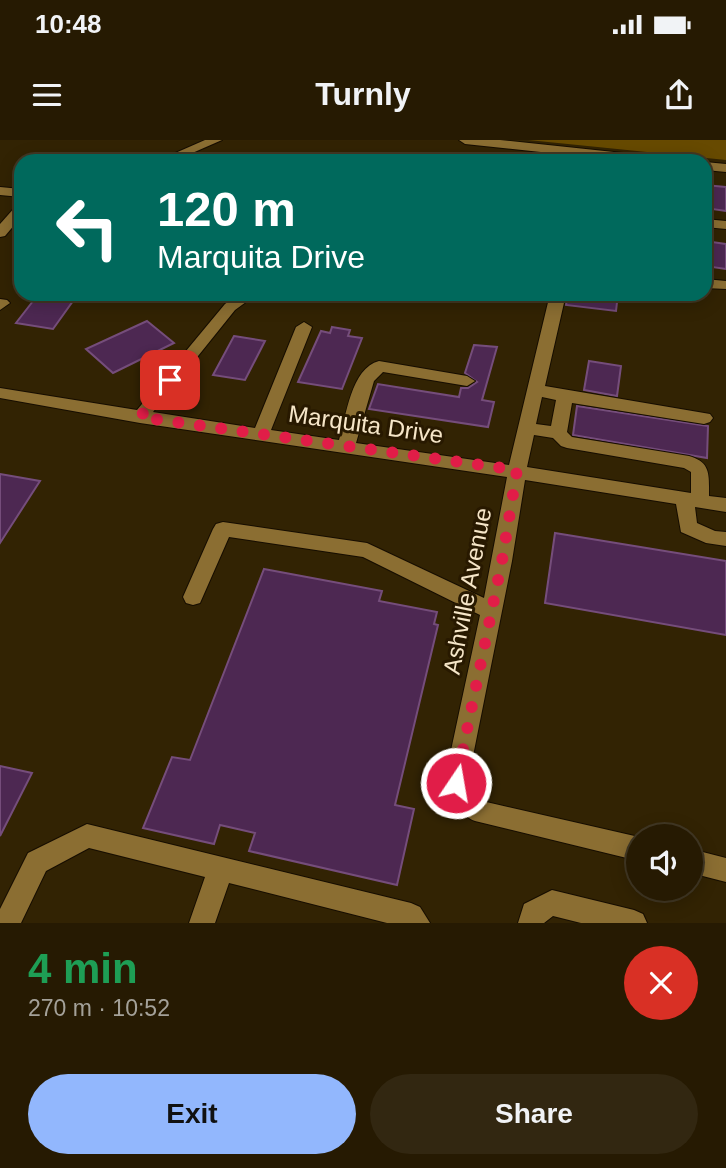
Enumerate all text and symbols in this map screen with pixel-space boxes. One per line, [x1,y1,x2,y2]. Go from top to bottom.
text: 10:48 [35,9,102,39]
icon: menu [28,76,66,114]
text: Turnly [315,76,411,112]
icon: share [660,76,698,114]
icon: left [42,182,133,273]
text: 120 m [157,182,296,236]
text: Marquita Drive [157,239,365,275]
pin [140,350,200,410]
icon: arrive [151,361,189,399]
street label: Marquita Drive [287,400,445,448]
street label: Ashville Avenue [438,505,496,677]
position arrow [419,746,493,820]
map controls [626,824,703,901]
button: sound [626,824,703,901]
text: 4 min [28,945,138,992]
button: close [624,946,698,1020]
text: 270 m · 10:52 [28,995,170,1021]
button: Exit [28,1074,356,1154]
button: Share [370,1074,698,1154]

